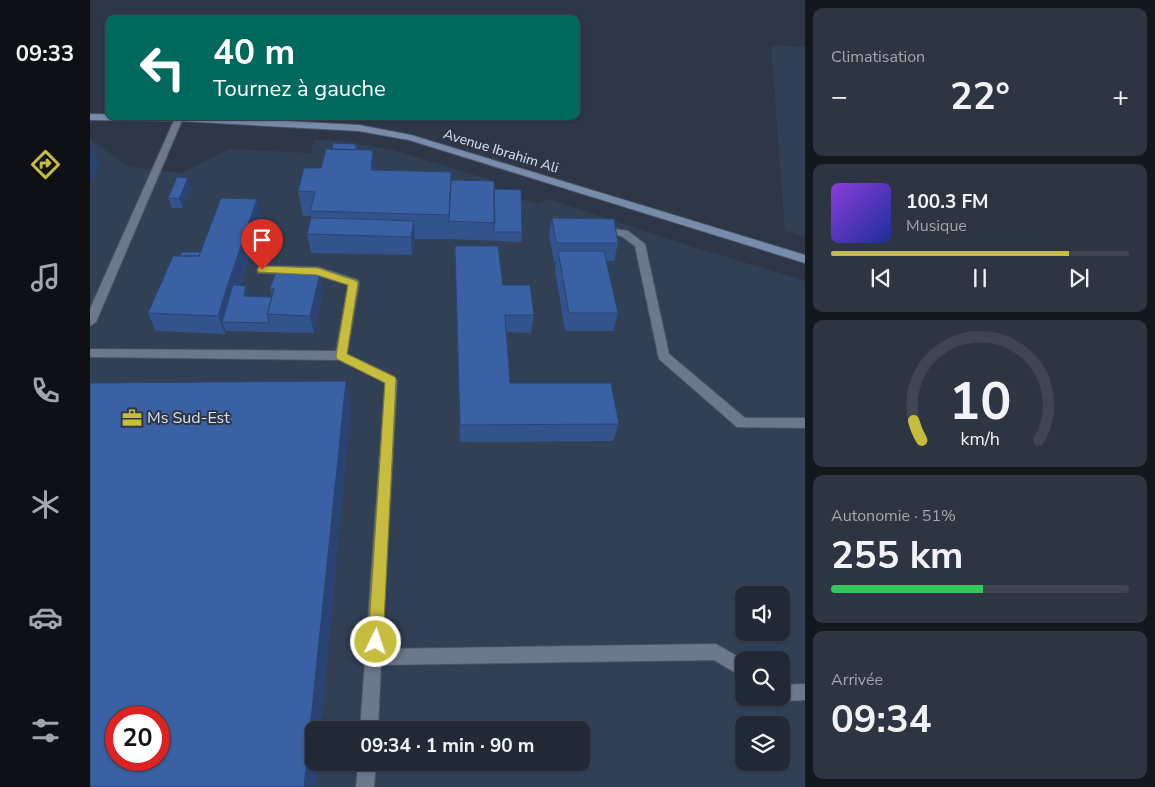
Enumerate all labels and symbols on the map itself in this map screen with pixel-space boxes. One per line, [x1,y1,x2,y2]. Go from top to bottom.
street label: Avenue Ibrahim Ali [441,124,561,178]
pin [241,219,283,270]
office icon: Ms Sud-Est [121,407,143,429]
place label: Ms Sud-Est [147,407,230,429]
position arrow [349,615,401,667]
speed limit sign: 20 [105,706,170,771]

